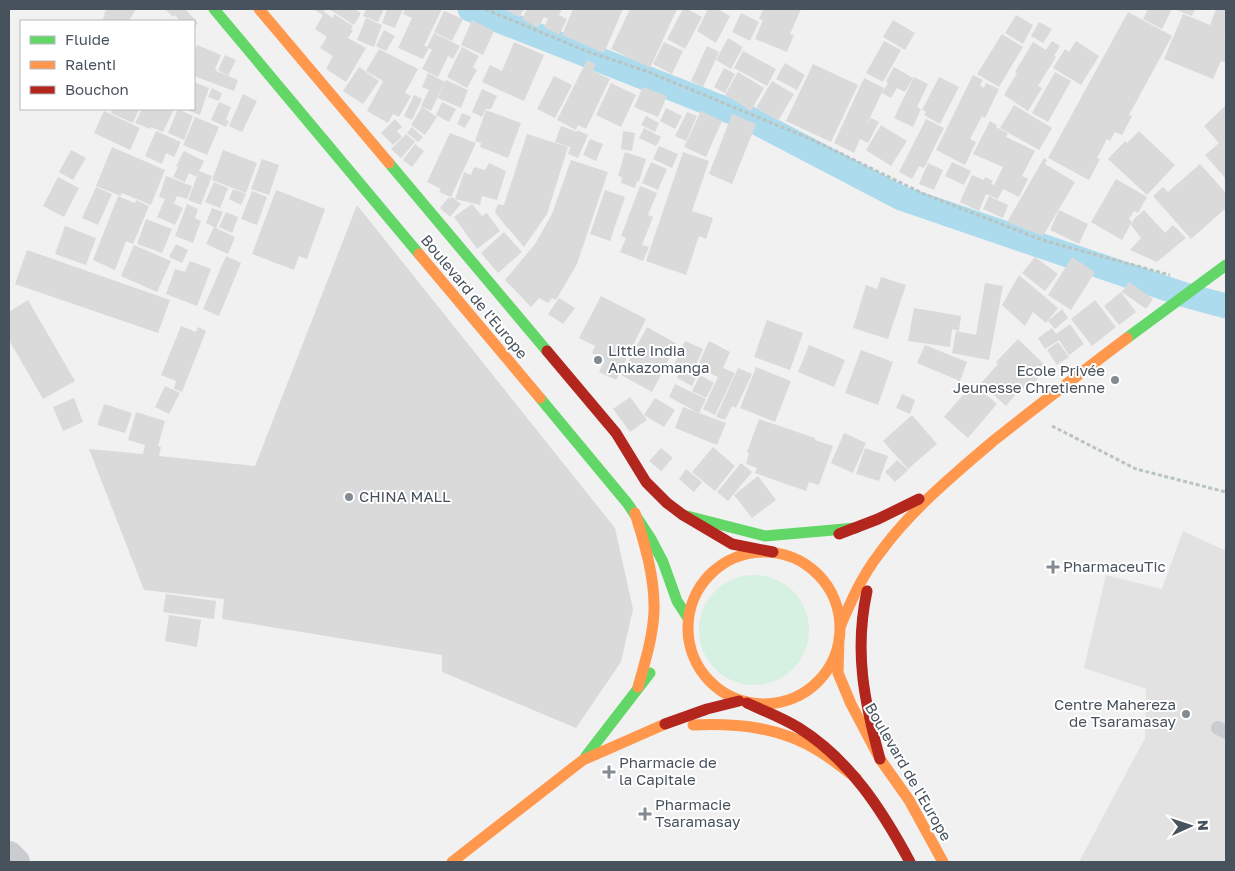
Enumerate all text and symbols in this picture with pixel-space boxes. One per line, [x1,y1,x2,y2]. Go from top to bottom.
legend [20,20,195,110]
text: Fluide [65,30,110,48]
text: Ralenti [65,55,116,73]
text: Bouchon [65,80,129,98]
street label: Boulevard de l'Europe [418,231,532,362]
place label: Little India Ankazomanga [608,341,709,376]
marker: Little India Ankazomanga [592,354,604,366]
place label: Ecole Privée Jeunesse Chretienne [953,361,1105,396]
marker: Ecole Privée Jeunesse Chretienne [1109,374,1121,386]
place label: CHINA MALL [359,487,451,505]
marker: CHINA MALL [343,491,355,503]
place label: PharmaceuTic [1063,557,1166,575]
marker: PharmaceuTic [1047,561,1059,573]
place label: Centre Mahereza de Tsaramasay [1054,695,1177,730]
street label: Boulevard de l'Europe [862,699,956,844]
marker: Centre Mahereza de Tsaramasay [1180,708,1192,720]
place label: Pharmacie de la Capitale [619,753,717,788]
marker: Pharmacie de la Capitale [603,766,615,778]
place label: Pharmacie Tsaramasay [655,795,741,830]
north arrow [1165,801,1215,851]
marker: Pharmacie Tsaramasay [639,808,651,820]
text: N [1195,820,1212,831]

